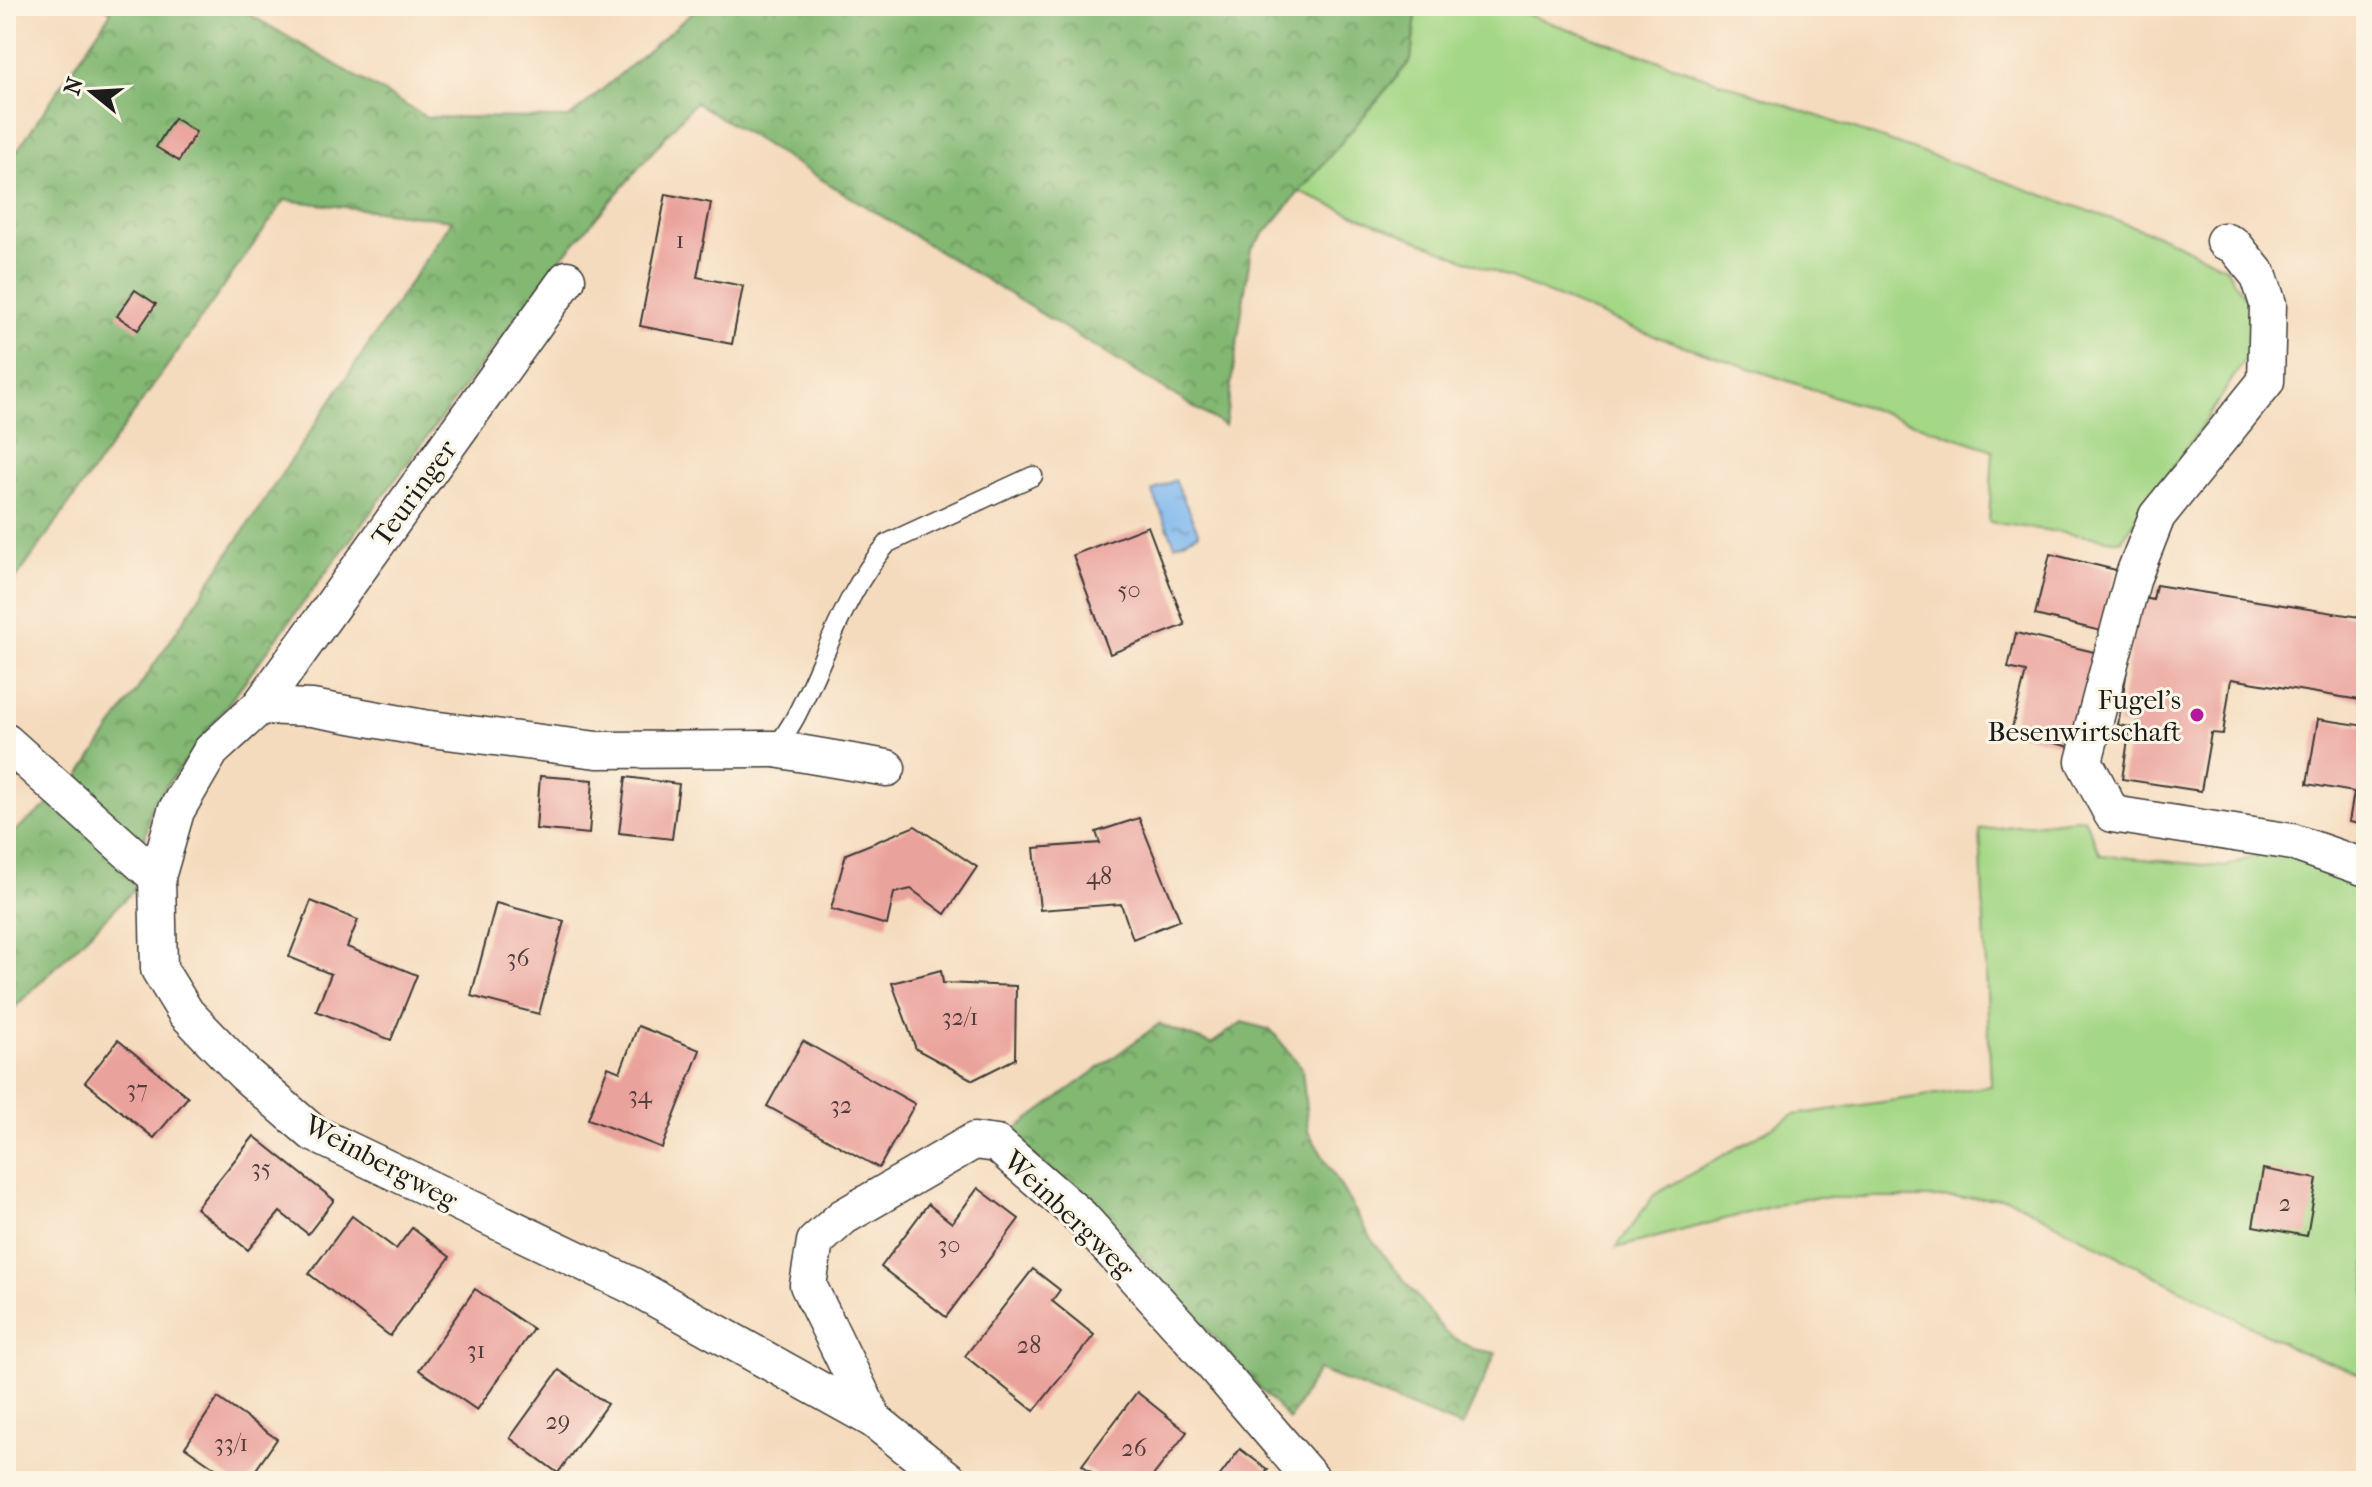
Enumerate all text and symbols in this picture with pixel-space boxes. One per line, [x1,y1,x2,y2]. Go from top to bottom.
north arrow [52,52,132,132]
text: N [59,74,89,98]
house number: 1 [676,226,684,254]
street label: Teuringer [364,433,464,553]
house number: 50 [1117,576,1141,604]
place label: Fugel's Besenwirtschaft [1987,683,2181,748]
marker: Fugel's Besenwirtschaft [2188,706,2206,724]
house number: 48 [1086,862,1112,890]
house number: 36 [507,944,530,972]
house number: 32/1 [942,1003,978,1031]
house number: 37 [126,1075,148,1103]
house number: 34 [628,1081,653,1109]
house number: 32 [830,1091,852,1119]
street label: Weinbergweg [298,1107,464,1217]
street label: Weinbergweg [996,1143,1142,1285]
house number: 35 [251,1154,271,1182]
house number: 2 [2279,1189,2291,1217]
house number: 30 [937,1231,961,1259]
house number: 28 [1017,1331,1041,1359]
house number: 31 [467,1336,485,1364]
house number: 29 [546,1407,570,1435]
house number: 33/1 [214,1429,248,1457]
house number: 26 [1121,1434,1148,1462]

